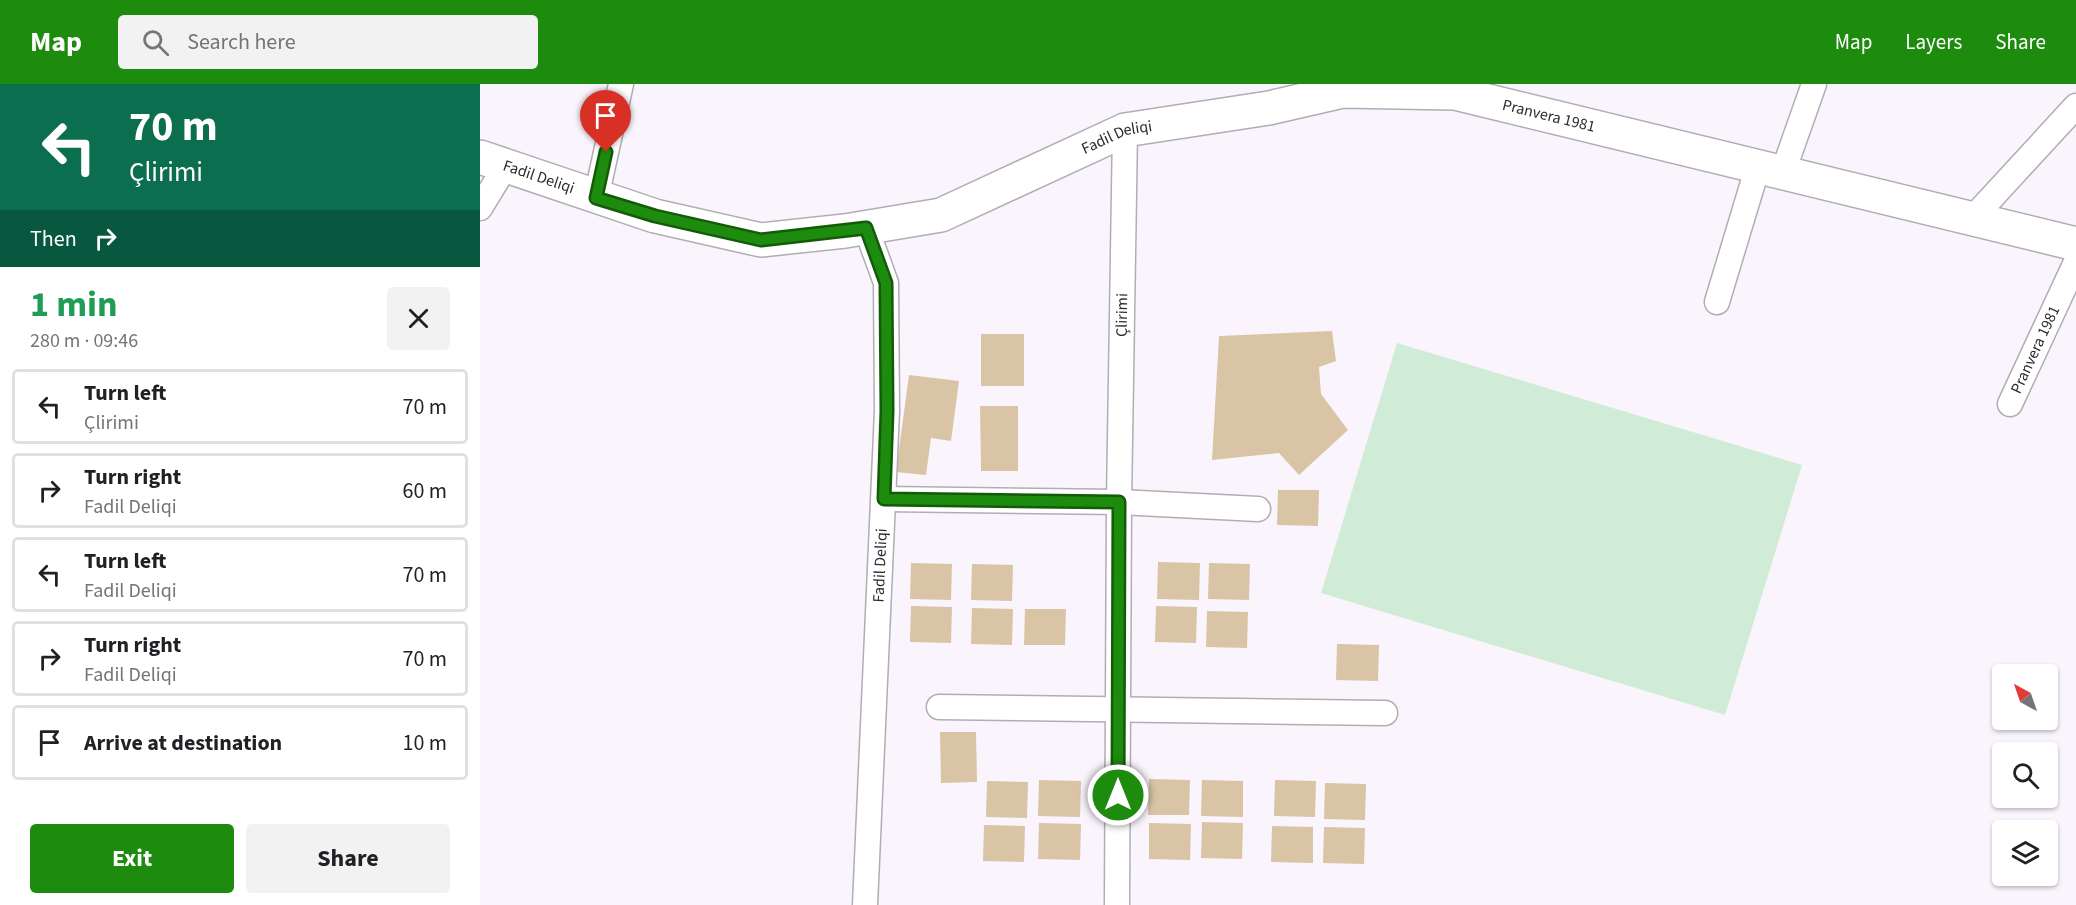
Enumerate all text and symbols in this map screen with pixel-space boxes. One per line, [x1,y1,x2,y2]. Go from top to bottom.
search box [118,15,538,69]
text: Map [30,22,82,62]
icon: search [139,26,172,59]
text: Search here [187,26,296,58]
text: Map [1835,27,1872,57]
text: Layers [1905,27,1962,57]
text: Share [1995,27,2046,57]
pin [580,90,631,152]
street label: Pranvera 1981 [1500,94,1597,138]
text: 70 m [129,97,218,157]
icon: arrive [589,99,622,132]
icon: left [30,108,108,186]
street label: Fadil Deliqi [1078,115,1154,160]
text: Çlirimi [129,153,203,192]
street label: Fadil Deliqi [500,155,577,199]
icon: right [89,222,122,255]
text: Then [30,223,77,255]
text: 1 min [30,279,118,330]
button: close [387,287,450,350]
street label: Çlirimi [1111,293,1133,337]
street label: Pranvera 1981 [2005,302,2065,397]
text: 280 m · 09:46 [30,327,138,355]
text: Turn left [84,377,166,409]
icon: left [33,390,66,423]
text: 70 m [402,391,447,423]
text: Çlirimi [84,409,139,437]
text: Turn right [84,461,181,493]
icon: right [33,474,66,507]
text: 60 m [402,475,447,507]
text: Fadil Deliqi [84,493,177,521]
street label: Fadil Deliqi [867,528,893,603]
text: Turn left [84,545,166,577]
icon: left [33,558,66,591]
text: 70 m [402,559,447,591]
text: Fadil Deliqi [84,577,177,605]
text: Turn right [84,629,181,661]
icon: right [33,642,66,675]
text: 70 m [402,643,447,675]
text: Fadil Deliqi [84,661,177,689]
north arrow [1992,664,2058,730]
map controls [1992,664,2058,886]
icon: arrive [33,726,66,759]
text: Arrive at destination [84,727,282,759]
text: 10 m [402,727,447,759]
button: search [1992,742,2058,808]
position arrow [1086,763,1150,827]
button: layers [1992,820,2058,886]
button: Exit [30,824,234,893]
button: Share [246,824,450,893]

